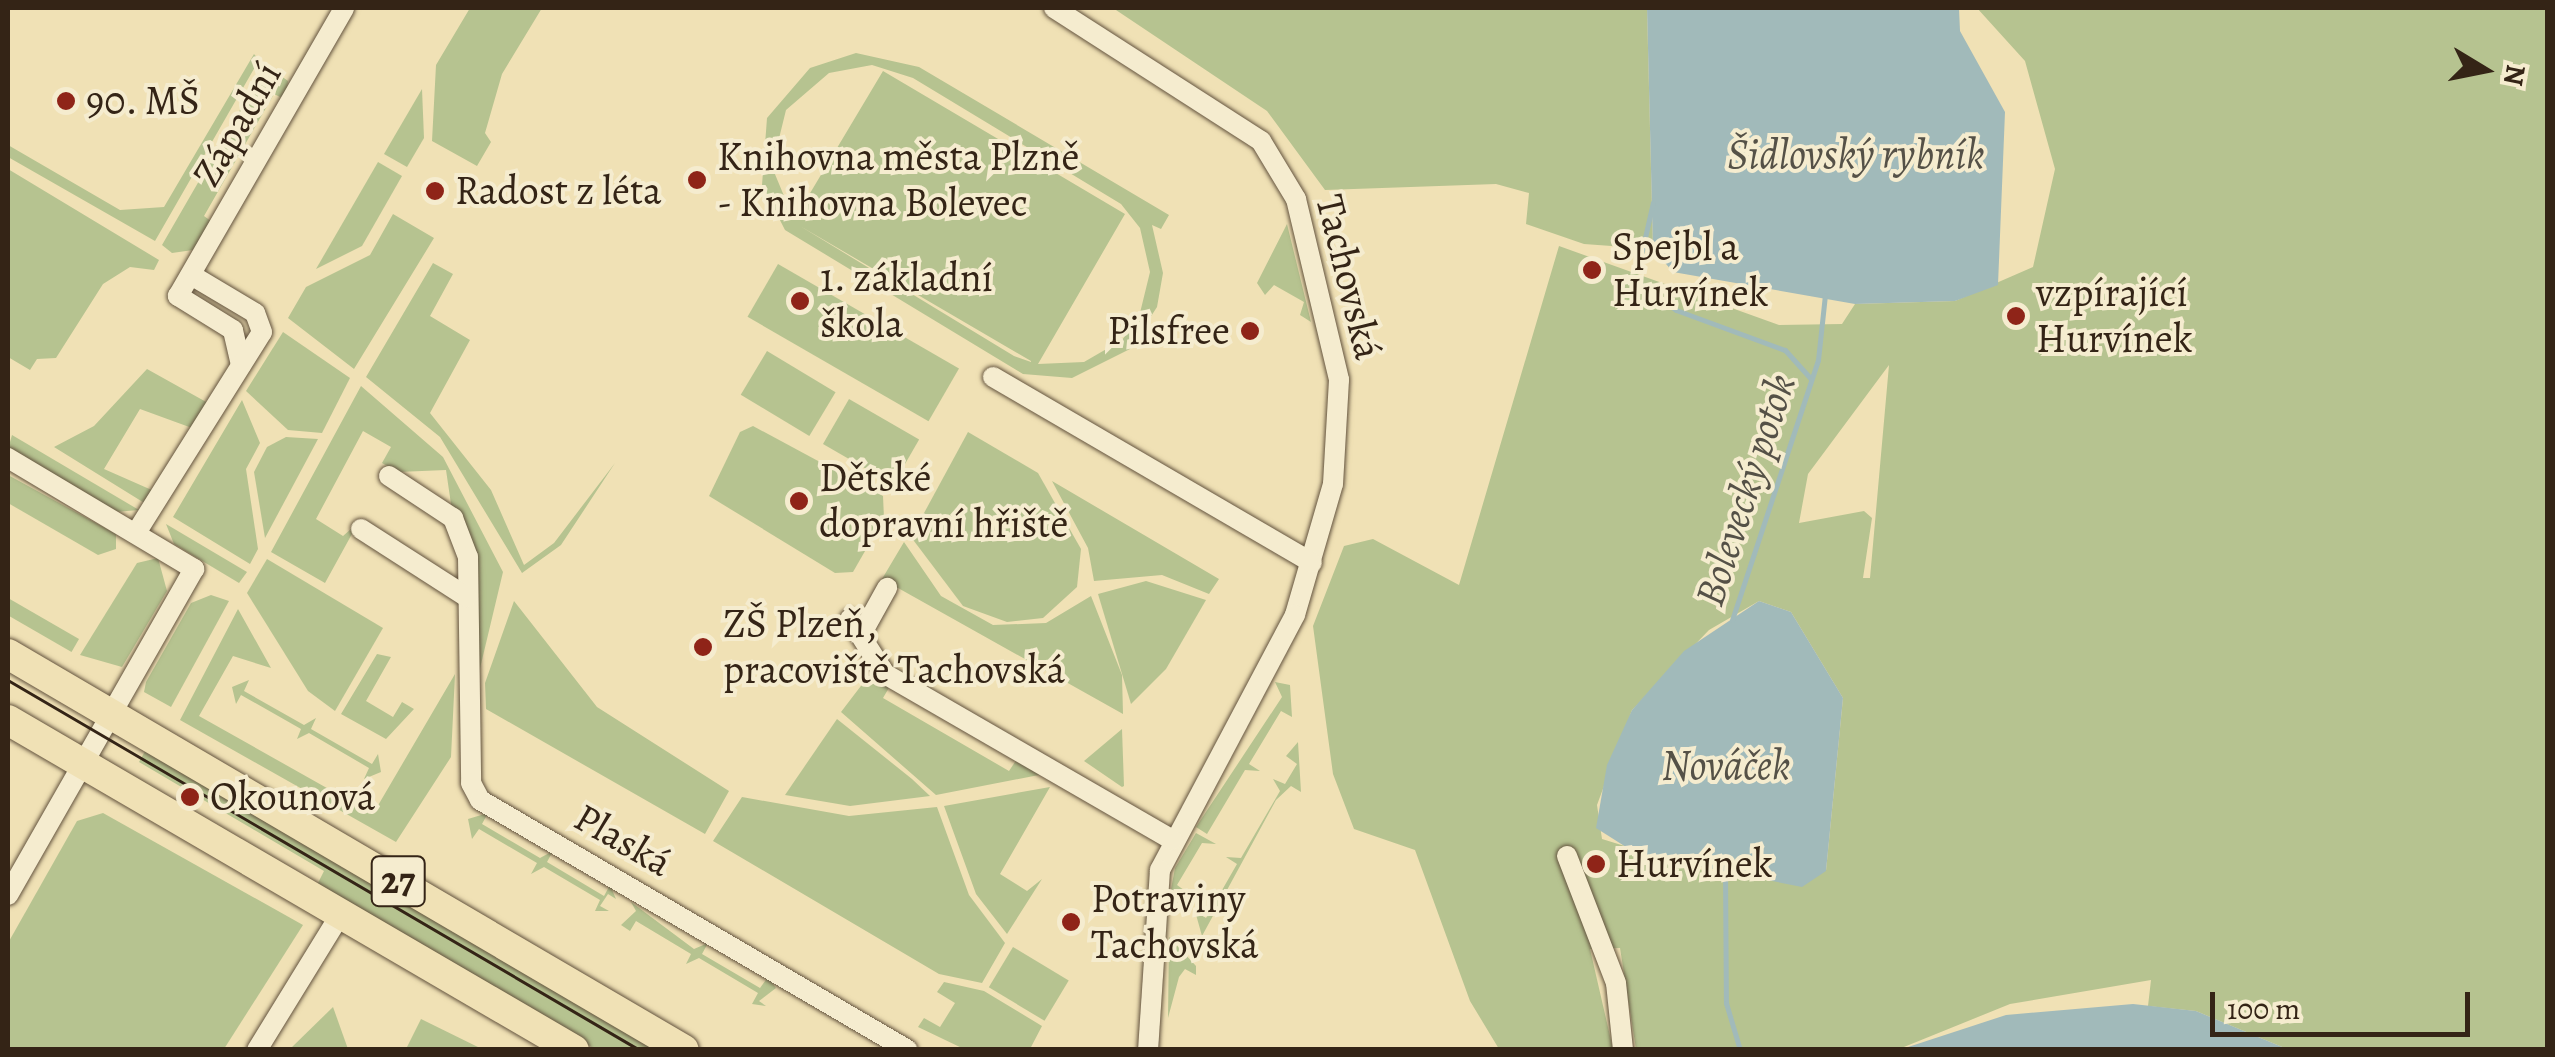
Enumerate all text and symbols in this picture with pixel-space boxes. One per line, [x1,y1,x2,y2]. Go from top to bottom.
north arrow [2435,20,2535,120]
street label: Západní [182,53,292,195]
text: N [2494,62,2535,89]
place label: 90. MŠ [86,77,201,125]
marker: 90. MŠ [55,90,77,112]
water label: Šidlovský rybník [1727,129,1985,179]
place label: Knihovna města Plzně - Knihovna Bolevec [717,133,1079,227]
place label: Radost z léta [455,167,662,215]
marker: Knihovna města Plzně - Knihovna Bolevec [686,169,708,191]
marker: Radost z léta [424,180,446,202]
street label: Tachovská [1305,190,1393,364]
place label: Spejbl a Hurvínek [1612,223,1769,317]
place label: 1. základní škola [820,254,994,348]
marker: Spejbl a Hurvínek [1581,259,1603,281]
place label: vzpírající Hurvínek [2036,269,2193,363]
marker: 1. základní škola [789,290,811,312]
marker: vzpírající Hurvínek [2005,305,2027,327]
place label: Pilsfree [1107,307,1230,355]
marker: Pilsfree [1239,320,1261,342]
water label: Bolevecký potok [1684,368,1806,612]
place label: Dětské dopravní hřiště [819,454,1068,548]
marker: Dětské dopravní hřiště [788,490,810,512]
place label: ZŠ Plzeň, pracoviště Tachovská [723,600,1065,694]
marker: ZŠ Plzeň, pracoviště Tachovská [692,636,714,658]
water label: Nováček [1662,740,1790,790]
place label: Okounová [210,773,375,821]
marker: Okounová [179,786,201,808]
street label: Plaská [566,793,680,887]
place label: Hurvínek [1616,840,1773,888]
road number: 27 [370,848,426,914]
marker: Hurvínek [1585,853,1607,875]
place label: Potraviny Tachovská [1091,875,1259,969]
marker: Potraviny Tachovská [1060,911,1082,933]
scale bar [2215,972,2475,1034]
text: 100 m [2227,989,2300,1029]

